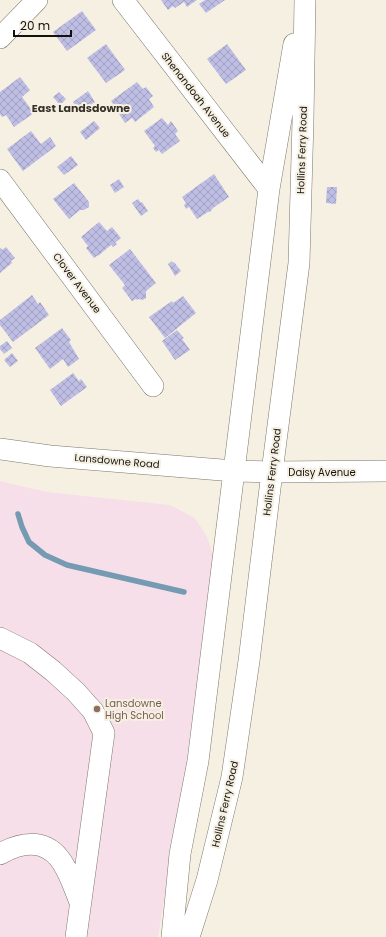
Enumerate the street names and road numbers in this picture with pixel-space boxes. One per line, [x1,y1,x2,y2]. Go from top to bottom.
street label: Shenandoah Avenue [158,49,234,141]
street label: Hollins Ferry Road [293,106,311,194]
street label: Clover Avenue [49,250,105,316]
street label: Hollins Ferry Road [259,427,285,517]
street label: Lansdowne Road [74,450,160,472]
street label: Daisy Avenue [288,465,356,480]
street label: Hollins Ferry Road [208,759,242,849]

